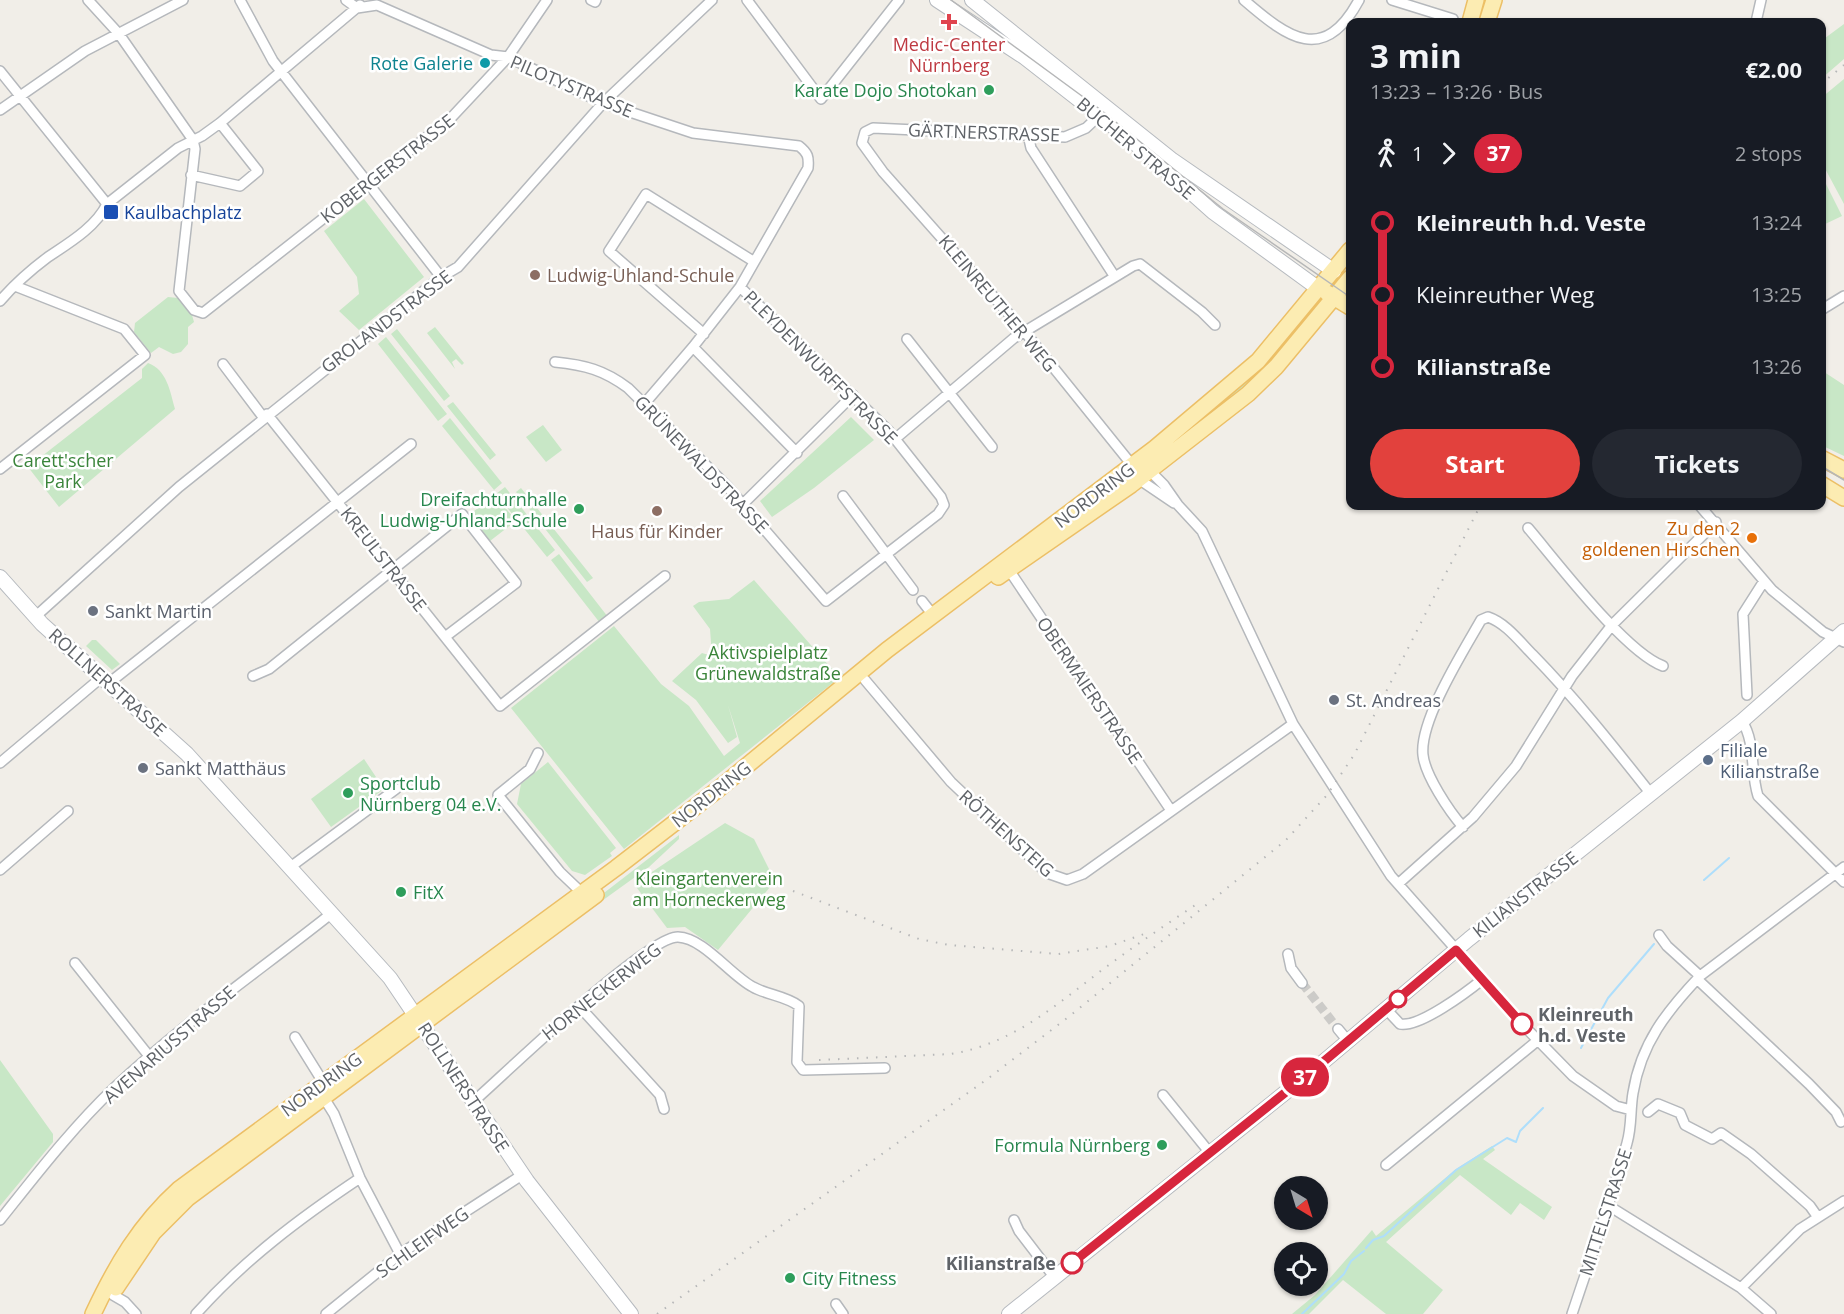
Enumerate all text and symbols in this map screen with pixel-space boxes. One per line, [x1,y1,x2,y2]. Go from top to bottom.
marker: Medic-Center Nürnberg [940,13,958,31]
place label: Medic-Center Nürnberg [893,32,1006,77]
text: 3 min [1370,33,1462,78]
street label: PILOTYSTRASSE [507,49,637,123]
place label: Rote Galerie [370,51,473,75]
text: €2.00 [1745,54,1802,84]
marker: Rote Galerie [478,56,492,70]
place label: Karate Dojo Shotokan [794,78,977,102]
text: 13:23 – 13:26 · Bus [1370,78,1543,105]
marker: Karate Dojo Shotokan [982,83,996,97]
street label: BUCHER STRASSE [1072,92,1200,204]
street label: KOBERGERSTRASSE [315,108,459,228]
street label: GÄRTNERSTRASSE [908,117,1060,147]
icon: walk [1370,137,1403,170]
icon: forward [1432,137,1465,170]
text: 37 [1486,139,1510,167]
text: 1 [1412,140,1423,167]
text: 2 stops [1735,140,1802,167]
place label: Kaulbachplatz [124,200,242,224]
marker: Kaulbachplatz [102,203,120,221]
text: Kleinreuth h.d. Veste [1416,207,1646,237]
text: 13:24 [1751,209,1802,236]
street label: KLEINREUTHER WEG [934,229,1062,377]
place label: Ludwig-Uhland-Schule [547,263,734,287]
street label: GROLANDSTRASSE [316,264,456,378]
marker: Ludwig-Uhland-Schule [528,268,542,282]
text: Kleinreuther Weg [1416,279,1594,309]
text: 13:25 [1751,281,1802,308]
street label: PLEYDENWURFFSTRASSE [739,285,903,449]
text: Kilianstraße [1416,351,1551,381]
text: 13:26 [1751,353,1802,380]
street label: GRÜNEWALDSTRASSE [630,390,774,538]
button: Start [1370,429,1580,498]
button: Tickets [1592,429,1802,498]
park label: Carett'scher Park [12,448,114,493]
street label: NORDRING [1049,457,1139,533]
place label: Dreifachturnhalle Ludwig-Uhland-Schule [380,487,567,532]
street label: KREULSTRASSE [336,502,432,616]
marker: Dreifachturnhalle Ludwig-Uhland-Schule [572,502,586,516]
marker: Haus für Kinder [650,504,664,518]
place label: Zu den 2 goldenen Hirschen [1582,516,1740,561]
place label: Haus für Kinder [591,519,724,543]
marker: Zu den 2 goldenen Hirschen [1745,531,1759,545]
place label: Sankt Martin [105,599,212,623]
marker: Sankt Martin [86,604,100,618]
street label: OBERMAIERSTRASSE [1032,612,1148,768]
street label: ROLLNERSTRASSE [44,623,172,741]
park label: Aktivspielplatz Grünewaldstraße [695,640,841,685]
place label: St. Andreas [1346,688,1441,712]
marker: St. Andreas [1327,693,1341,707]
place label: Filiale Kilianstraße [1720,738,1819,783]
marker: Filiale Kilianstraße [1701,753,1715,767]
street label: NORDRING [666,755,756,833]
place label: Sankt Matthäus [155,756,286,780]
marker: Sankt Matthäus [136,761,150,775]
place label: Sportclub Nürnberg 04 e.V. [360,771,501,816]
street label: RÖTHENSTEIG [954,784,1060,882]
marker: Sportclub Nürnberg 04 e.V. [341,786,355,800]
street label: KILIANSTRASSE [1467,845,1583,943]
park label: Kleingartenverein am Horneckerweg [632,866,786,911]
place label: FitX [413,880,444,904]
marker: FitX [394,885,408,899]
street label: HORNECKERWEG [536,937,666,1045]
street label: AVENARIUSSTRASSE [98,980,240,1108]
unlabelled marker [1389,990,1407,1008]
place label: Kleinreuth h.d. Veste [1538,1002,1634,1047]
marker: Kleinreuth h.d. Veste [1511,1013,1533,1035]
street label: ROLLNERSTRASSE [413,1017,515,1157]
street label: NORDRING [276,1047,366,1121]
line badge: 37 [1278,1058,1332,1096]
text: 37 [1293,1063,1317,1091]
place label: Formula Nürnberg [994,1133,1150,1157]
marker: Formula Nürnberg [1155,1138,1169,1152]
street label: MITTELSTRASSE [1573,1145,1637,1279]
north arrow [1274,1176,1328,1230]
map controls [1274,1176,1328,1296]
street label: SCHLEIFWEG [371,1201,473,1283]
button: locate [1274,1242,1328,1296]
place label: Kilianstraße [946,1251,1056,1275]
marker: Kilianstraße [1061,1252,1083,1274]
place label: City Fitness [802,1266,897,1290]
marker: City Fitness [783,1271,797,1285]

